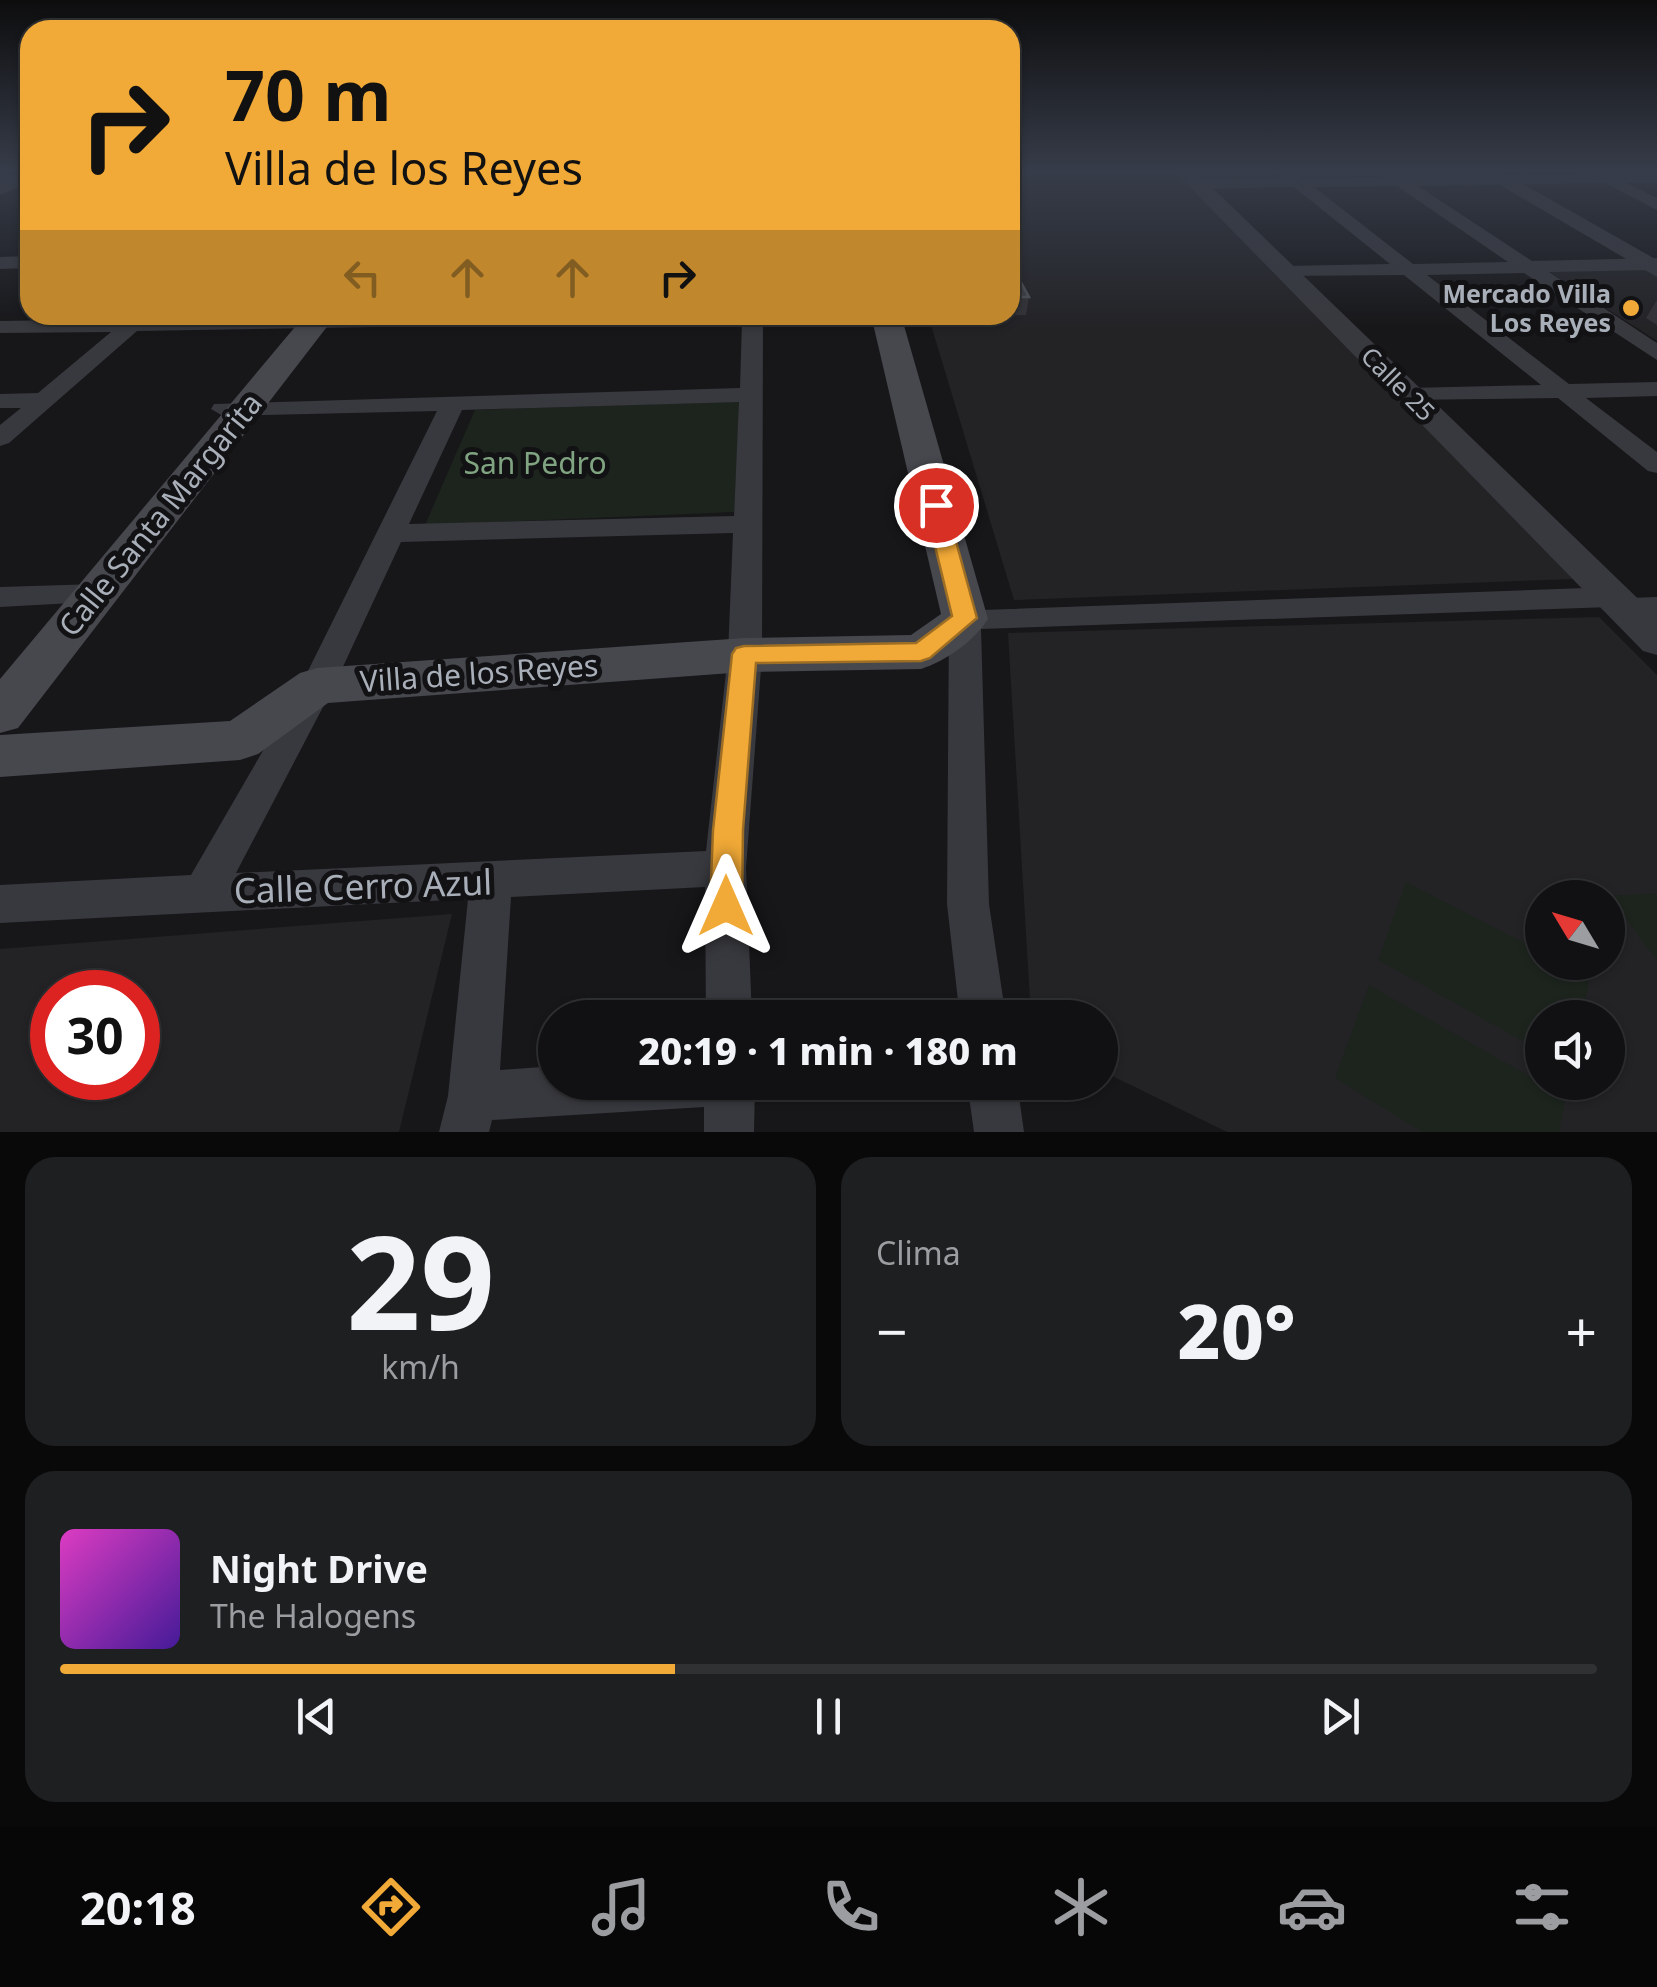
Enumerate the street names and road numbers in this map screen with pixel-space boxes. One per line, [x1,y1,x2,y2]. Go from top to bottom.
street label: Calle 25 [1354,339,1443,428]
street label: Calle Santa Margarita [49,384,271,645]
street label: Villa de los Reyes [358,644,599,701]
street label: Calle Cerro Azul [233,858,493,913]

